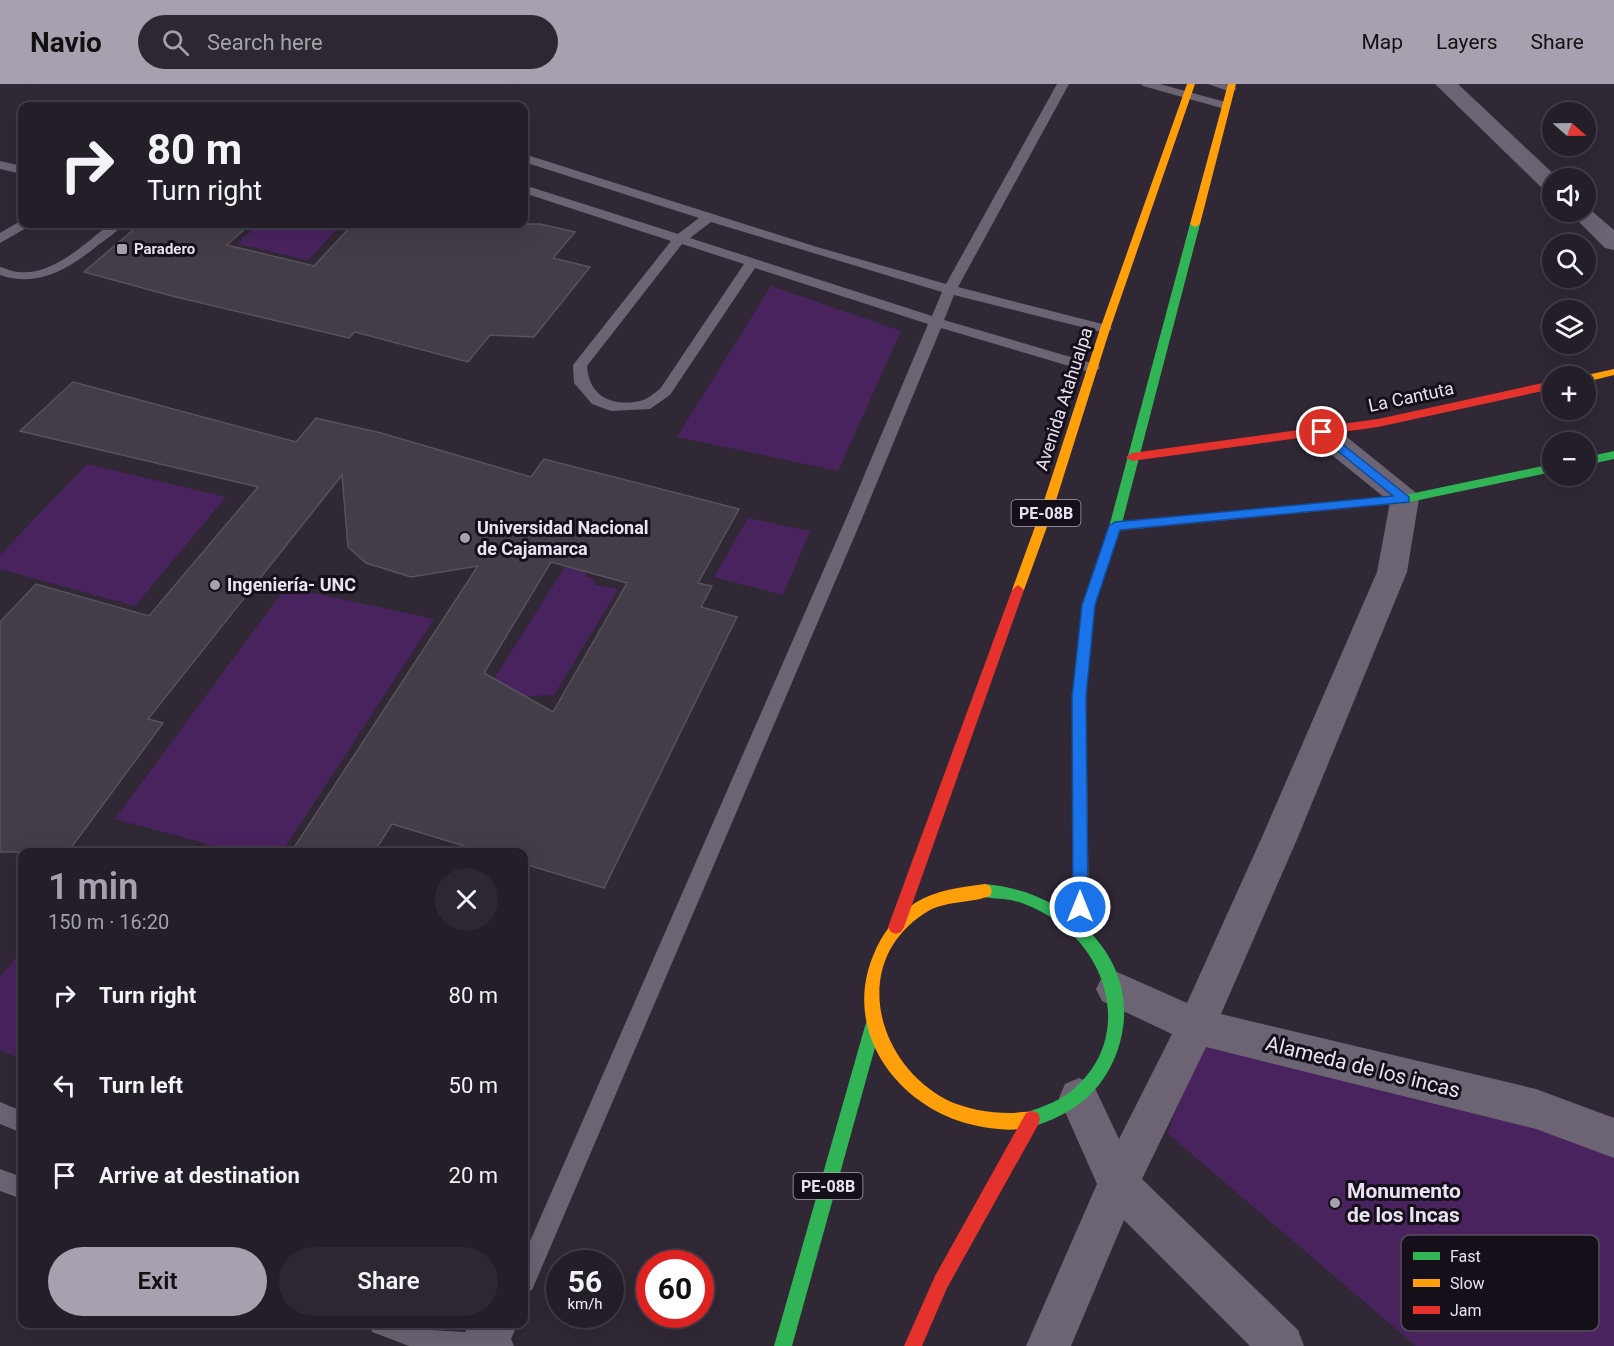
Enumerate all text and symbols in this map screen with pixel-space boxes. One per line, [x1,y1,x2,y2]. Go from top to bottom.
search box [138,15,558,69]
text: Navio [30,26,102,59]
icon: search [159,26,192,59]
text: Search here [207,30,323,55]
text: Map [1361,30,1403,54]
text: Layers [1436,30,1497,54]
text: Share [1530,30,1584,54]
north arrow [1542,102,1596,156]
map controls [1542,102,1596,486]
text: 80 m [147,125,242,174]
icon: right [48,126,126,204]
button: sound [1542,168,1596,222]
text: Turn right [147,175,262,207]
button: search [1542,234,1596,288]
place label: Paradero [134,240,195,258]
marker: Paradero [115,242,129,256]
button: layers [1542,300,1596,354]
street label: Avenida Atahualpa [1030,325,1097,473]
button: + [1542,366,1596,420]
street label: La Cantuta [1366,377,1456,416]
pin [1296,406,1347,457]
icon: arrive [1305,415,1338,448]
button: − [1542,432,1596,486]
road number: PE-08B [1012,500,1080,526]
place label: Universidad Nacional de Cajamarca [477,517,649,559]
marker: Universidad Nacional de Cajamarca [458,531,472,545]
place label: Ingeniería- UNC [227,574,356,595]
marker: Ingeniería- UNC [208,578,222,592]
text: 1 min [48,866,138,908]
button: close [435,868,498,931]
position arrow [1048,875,1112,939]
text: 150 m · 16:20 [48,910,169,934]
icon: right [48,979,81,1012]
text: Turn right [99,983,196,1008]
text: 80 m [449,983,498,1008]
street label: Alameda de los incas [1263,1031,1463,1103]
icon: left [48,1069,81,1102]
text: Turn left [99,1073,183,1098]
text: 50 m [449,1073,498,1098]
icon: arrive [48,1159,81,1192]
text: Arrive at destination [99,1163,300,1188]
text: 20 m [449,1163,498,1188]
road number: PE-08B [794,1173,862,1199]
place label: Monumento de los Incas [1347,1179,1461,1227]
marker: Monumento de los Incas [1328,1196,1342,1210]
legend [1401,1235,1599,1331]
button: Exit [48,1247,267,1316]
button: Share [279,1247,498,1316]
text: Fast [1450,1247,1481,1266]
speed limit sign: 60 [636,1250,714,1328]
text: 56 [568,1264,602,1299]
text: Slow [1450,1274,1485,1293]
text: km/h [567,1295,603,1313]
text: Jam [1450,1301,1482,1320]

